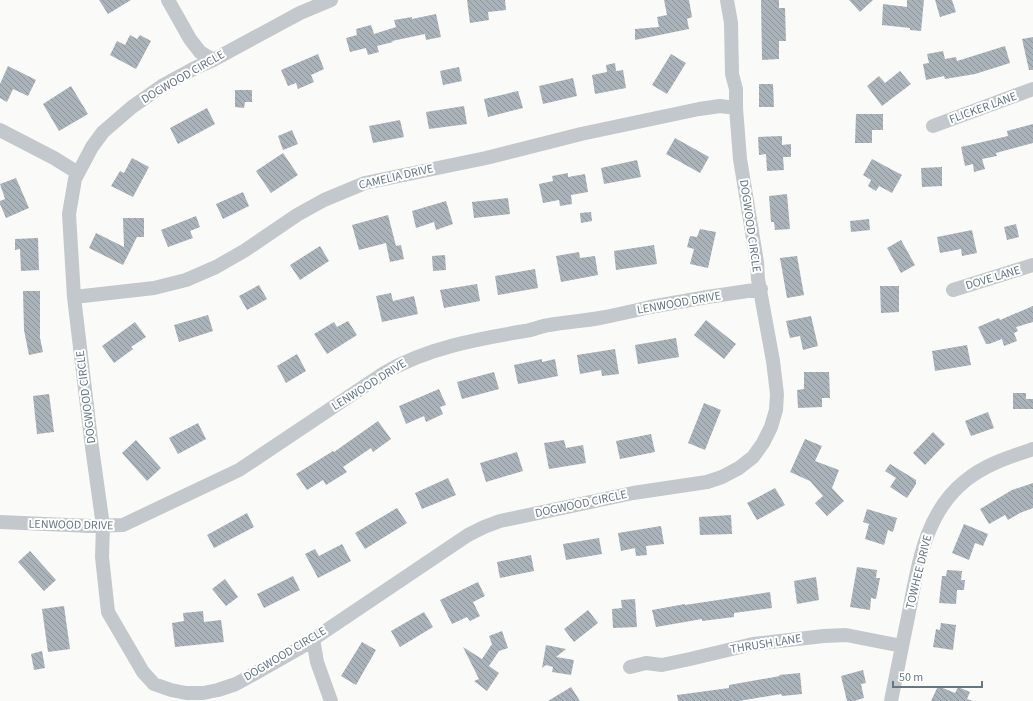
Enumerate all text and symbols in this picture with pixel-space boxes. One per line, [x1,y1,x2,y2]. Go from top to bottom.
street label: DOGWOOD CIRCLE [138,46,228,108]
street label: FLICKER LANE [947,88,1019,128]
street label: CAMELIA DRIVE [357,160,435,194]
street label: DOGWOOD CIRCLE [735,178,765,274]
street label: DOVE LANE [963,262,1023,294]
street label: LENWOOD DRIVE [636,287,722,319]
street label: DOGWOOD CIRCLE [72,350,100,444]
street label: LENWOOD DRIVE [329,355,409,415]
street label: DOGWOOD CIRCLE [533,486,629,522]
street label: LENWOOD DRIVE [28,516,114,534]
street label: TOWHEE DRIVE [902,533,936,611]
street label: DOGWOOD CIRCLE [240,623,330,685]
street label: THRUSH LANE [729,630,803,658]
scale bar [893,663,982,689]
text: 50 m [899,669,923,686]

